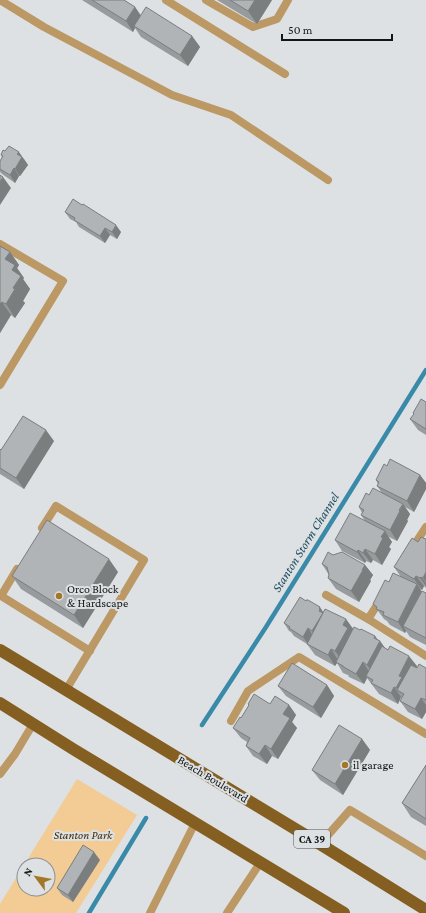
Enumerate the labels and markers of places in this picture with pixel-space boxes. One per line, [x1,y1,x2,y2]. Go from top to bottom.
place label: Orco Block & Hardscape [67,582,128,610]
marker: Orco Block & Hardscape [54,591,64,601]
place label: il garage [353,758,393,772]
marker: il garage [340,760,350,770]

